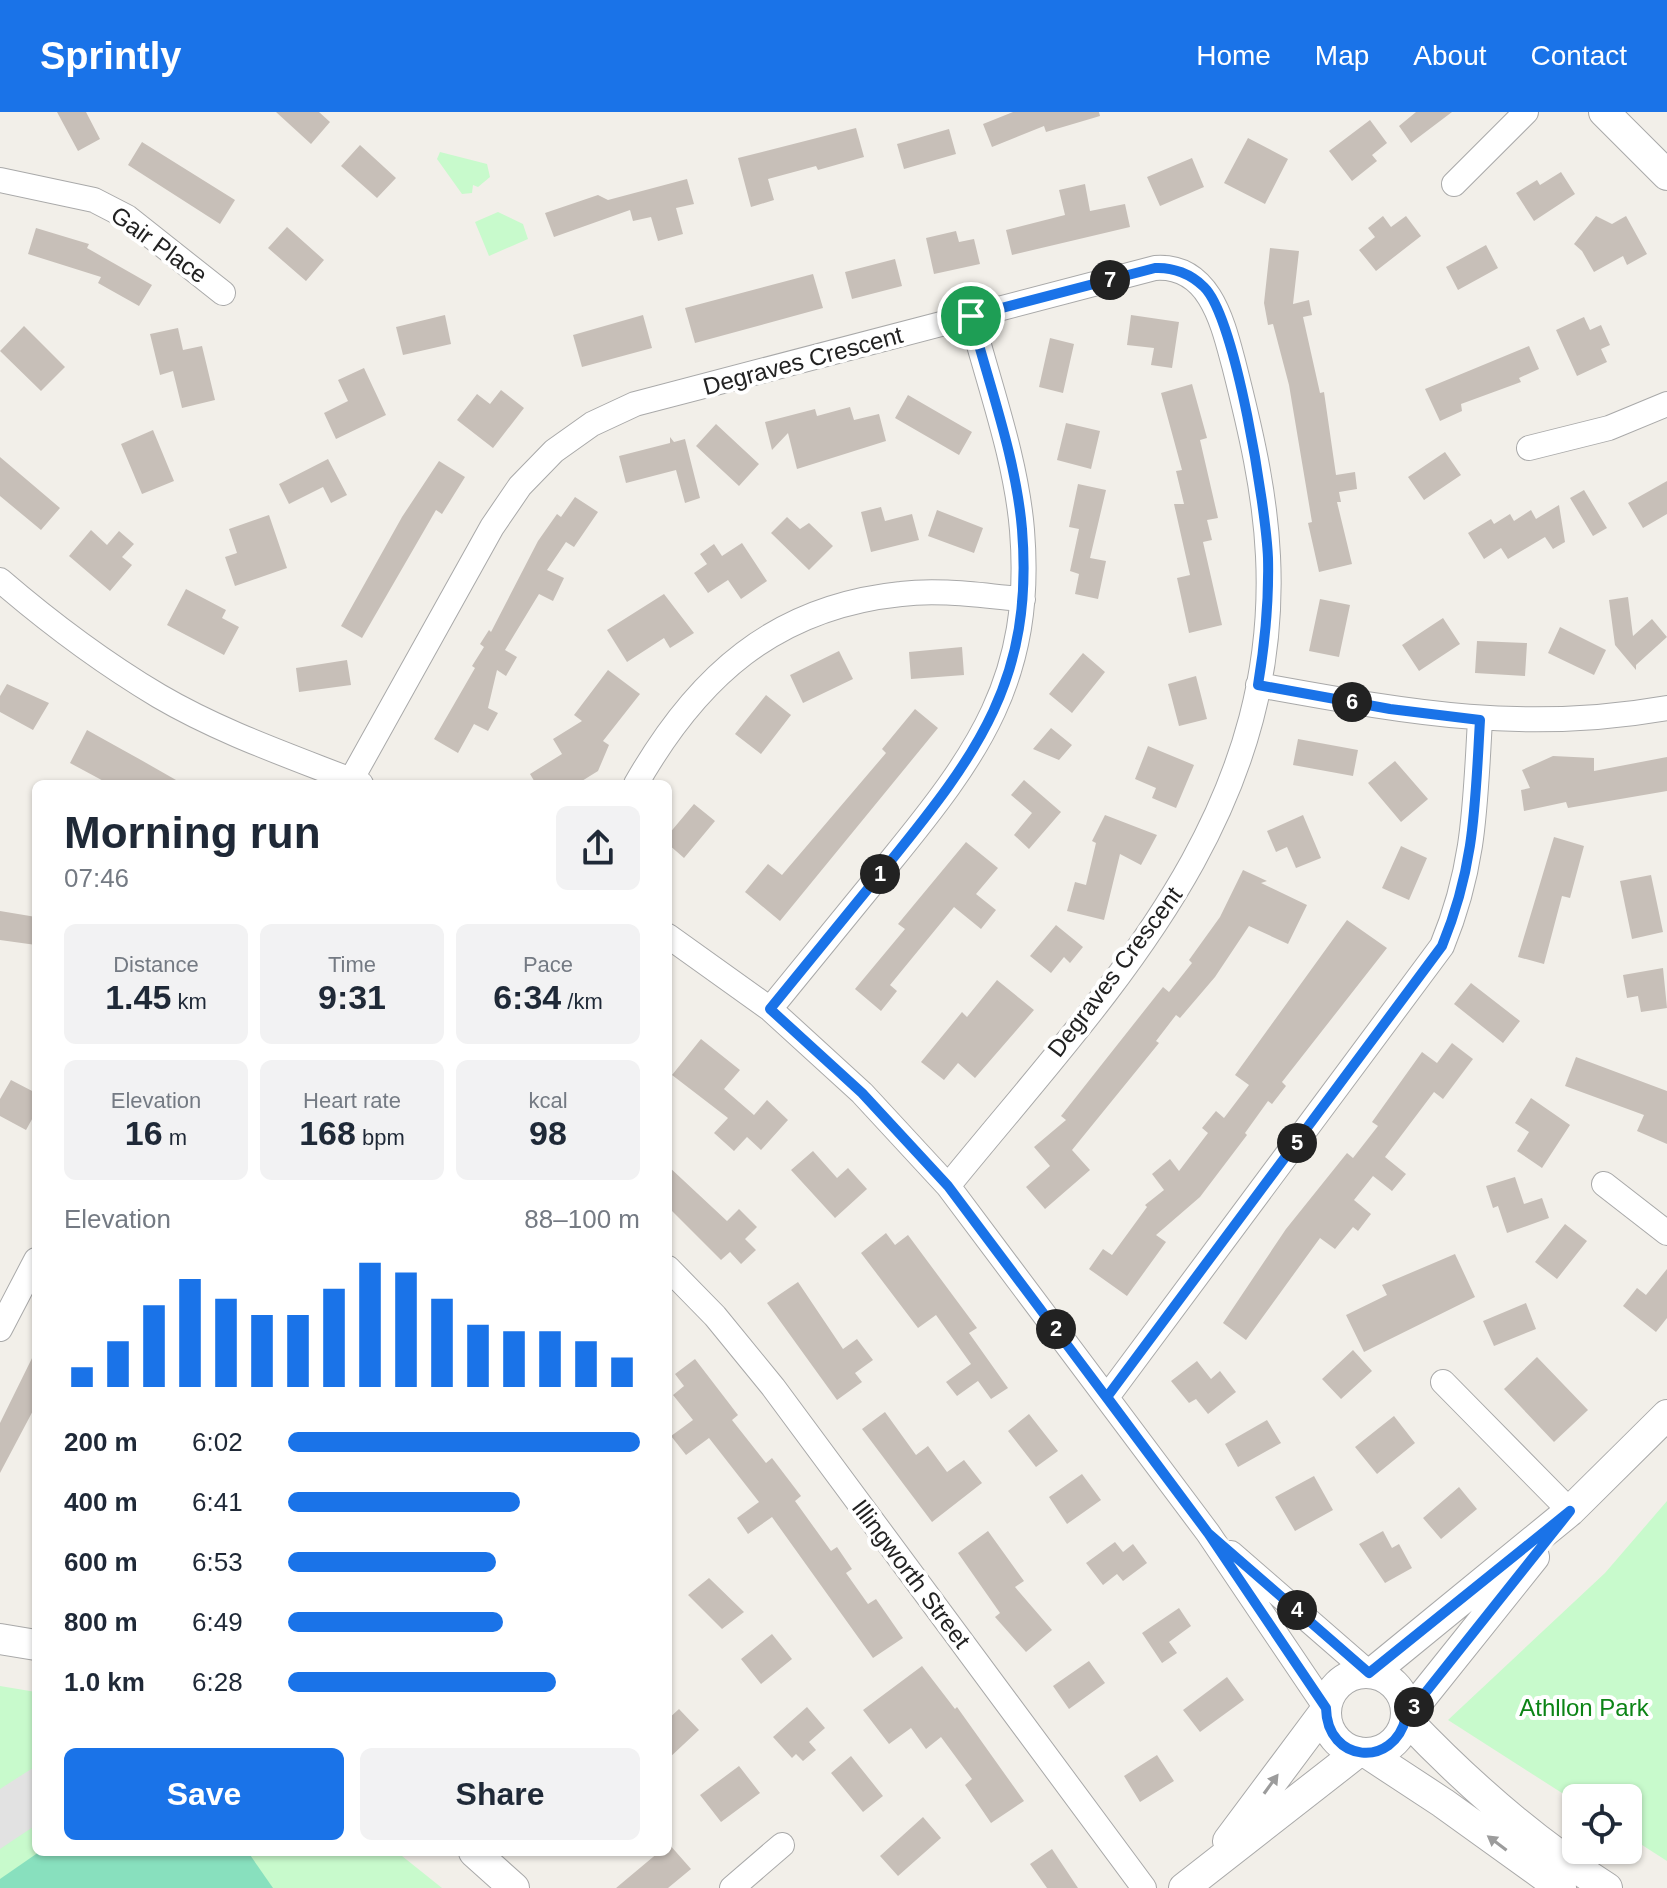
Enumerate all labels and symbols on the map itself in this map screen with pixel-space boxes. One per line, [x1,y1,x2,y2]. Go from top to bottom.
street label: Gair Place [106,201,213,288]
pin: 7 [1090,260,1130,300]
pin [937,282,1005,350]
street label: Degraves Crescent [700,321,906,400]
pin: 6 [1332,682,1372,722]
pin: 1 [860,854,900,894]
street label: Degraves Crescent [1042,881,1187,1062]
pin: 5 [1277,1123,1317,1163]
pin: 2 [1036,1309,1076,1349]
street label: Illingworth Street [847,1494,976,1653]
pin: 4 [1277,1590,1317,1630]
pin: 3 [1394,1687,1434,1727]
park label: Athllon Park [1519,1694,1650,1721]
one-way arrow [1263,1773,1279,1794]
one-way arrow [1487,1836,1507,1852]

